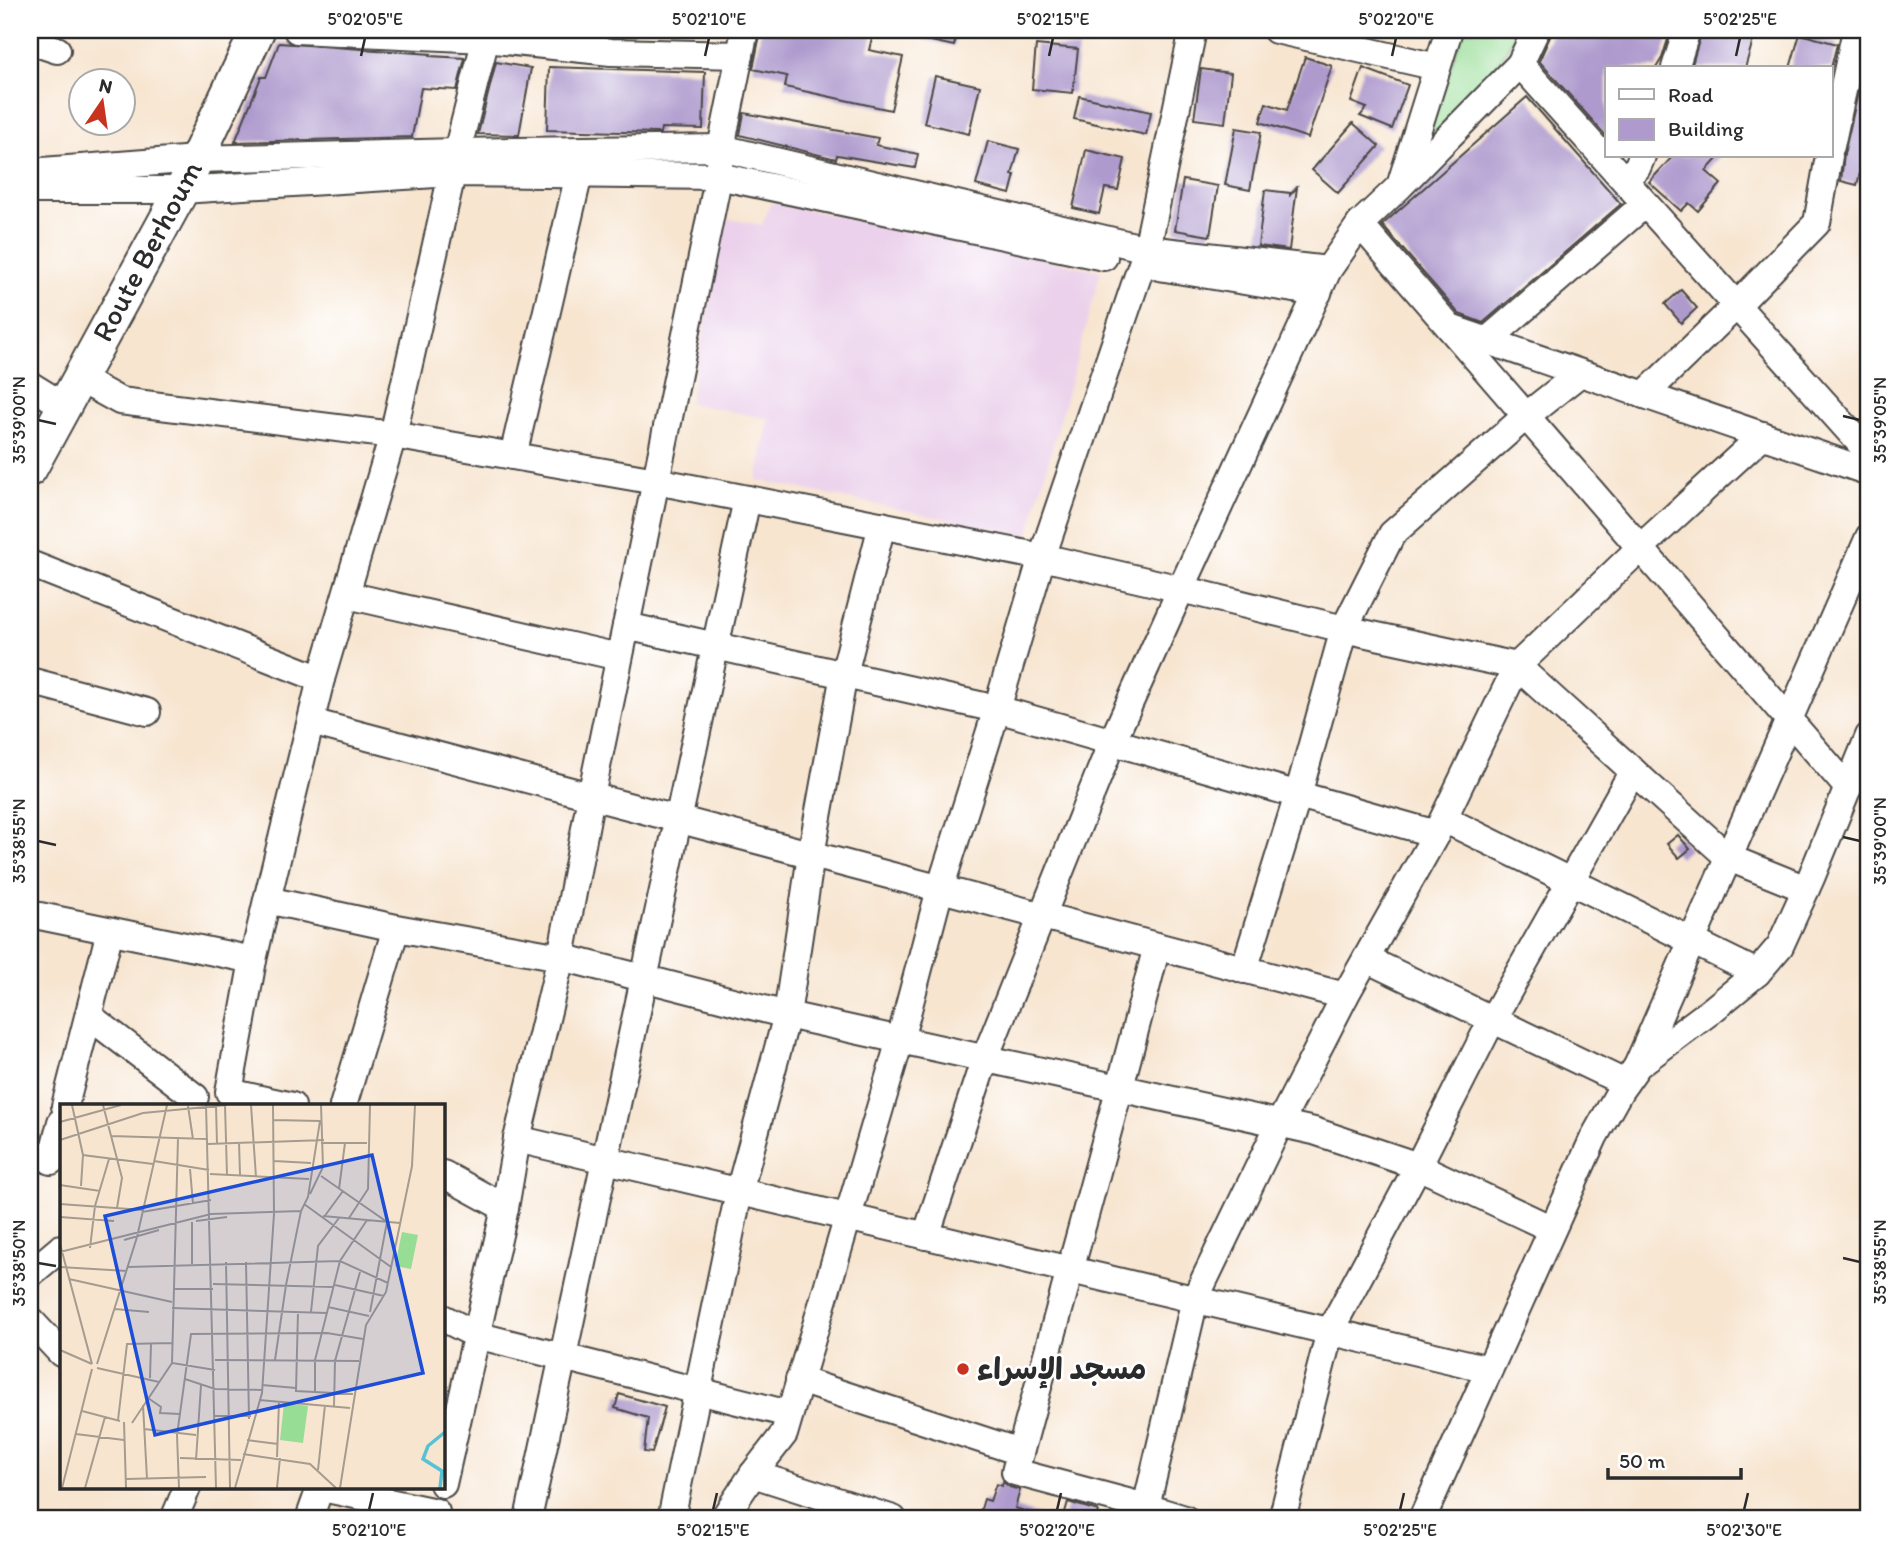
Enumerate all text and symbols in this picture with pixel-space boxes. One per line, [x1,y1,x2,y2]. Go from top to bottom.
text: 5°02'05"E [327,8,403,30]
text: 5°02'10"E [672,8,746,30]
text: 5°02'15"E [1017,8,1090,30]
text: 5°02'20"E [1358,8,1434,30]
text: 5°02'25"E [1703,8,1777,30]
north arrow [66,66,136,136]
legend [1605,66,1832,158]
text: N [97,73,115,99]
text: Road [1668,82,1714,107]
text: Building [1668,116,1744,141]
street label: Route Berhoum [83,154,210,348]
text: 35°39'00"N [8,376,30,464]
text: 35°39'05"N [1869,377,1891,463]
text: 35°39'00"N [1869,797,1891,885]
text: 35°38'55"N [8,798,30,884]
inset map [60,1104,444,1490]
text: 35°38'55"N [1869,1219,1891,1305]
text: 35°38'50"N [8,1220,30,1306]
place label: مسجد الإسراء [977,1350,1146,1389]
marker: مسجد الإسراء [955,1361,971,1377]
scale bar [1608,1437,1742,1481]
text: 50 m [1619,1448,1666,1473]
text: 5°02'10"E [332,1519,406,1541]
text: 5°02'15"E [677,1519,750,1541]
text: 5°02'20"E [1019,1519,1095,1541]
text: 5°02'25"E [1363,1519,1437,1541]
text: 5°02'30"E [1706,1519,1782,1541]

